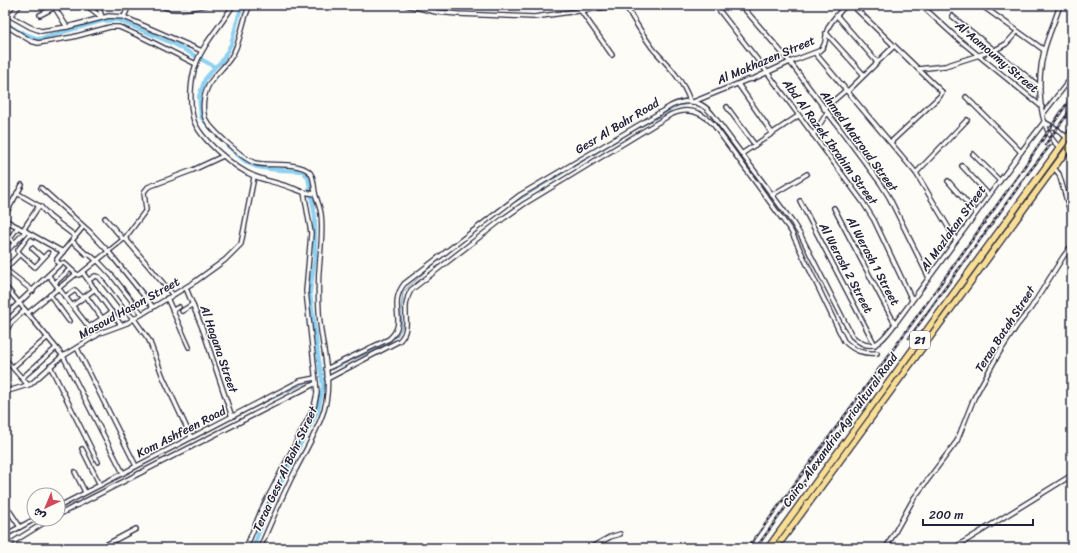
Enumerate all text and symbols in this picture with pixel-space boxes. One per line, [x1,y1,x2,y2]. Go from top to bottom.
street label: Al Aamoumy Street [949,15,1044,99]
street label: Al Makhazen Street [713,29,819,91]
street label: Abd Al Razek Ibrahim Street [776,73,884,211]
street label: Ahmed Matroud Street [814,85,904,197]
street label: Gesr Al Bahr Road [570,92,664,160]
street label: Al Mazlakan Street [913,180,992,277]
street label: Al Werash 1 Street [840,211,906,310]
street label: Al Werash 2 Street [812,218,879,318]
street label: Masoud Hason Street [74,271,184,345]
street label: Teraa Batah Street [969,280,1042,377]
street label: Al Hagana Street [193,301,245,397]
road number: 21 [910,331,930,349]
street label: Cairo, Alexandria Agricultural Road [776,348,904,512]
street label: Kom Ashfeen Road [132,400,230,464]
street label: Teraa Gesr Al Bahr Street [246,402,324,535]
north arrow [26,487,66,527]
scale bar [923,501,1033,527]
text: ش [28,503,50,525]
text: 200 m [929,504,963,526]

